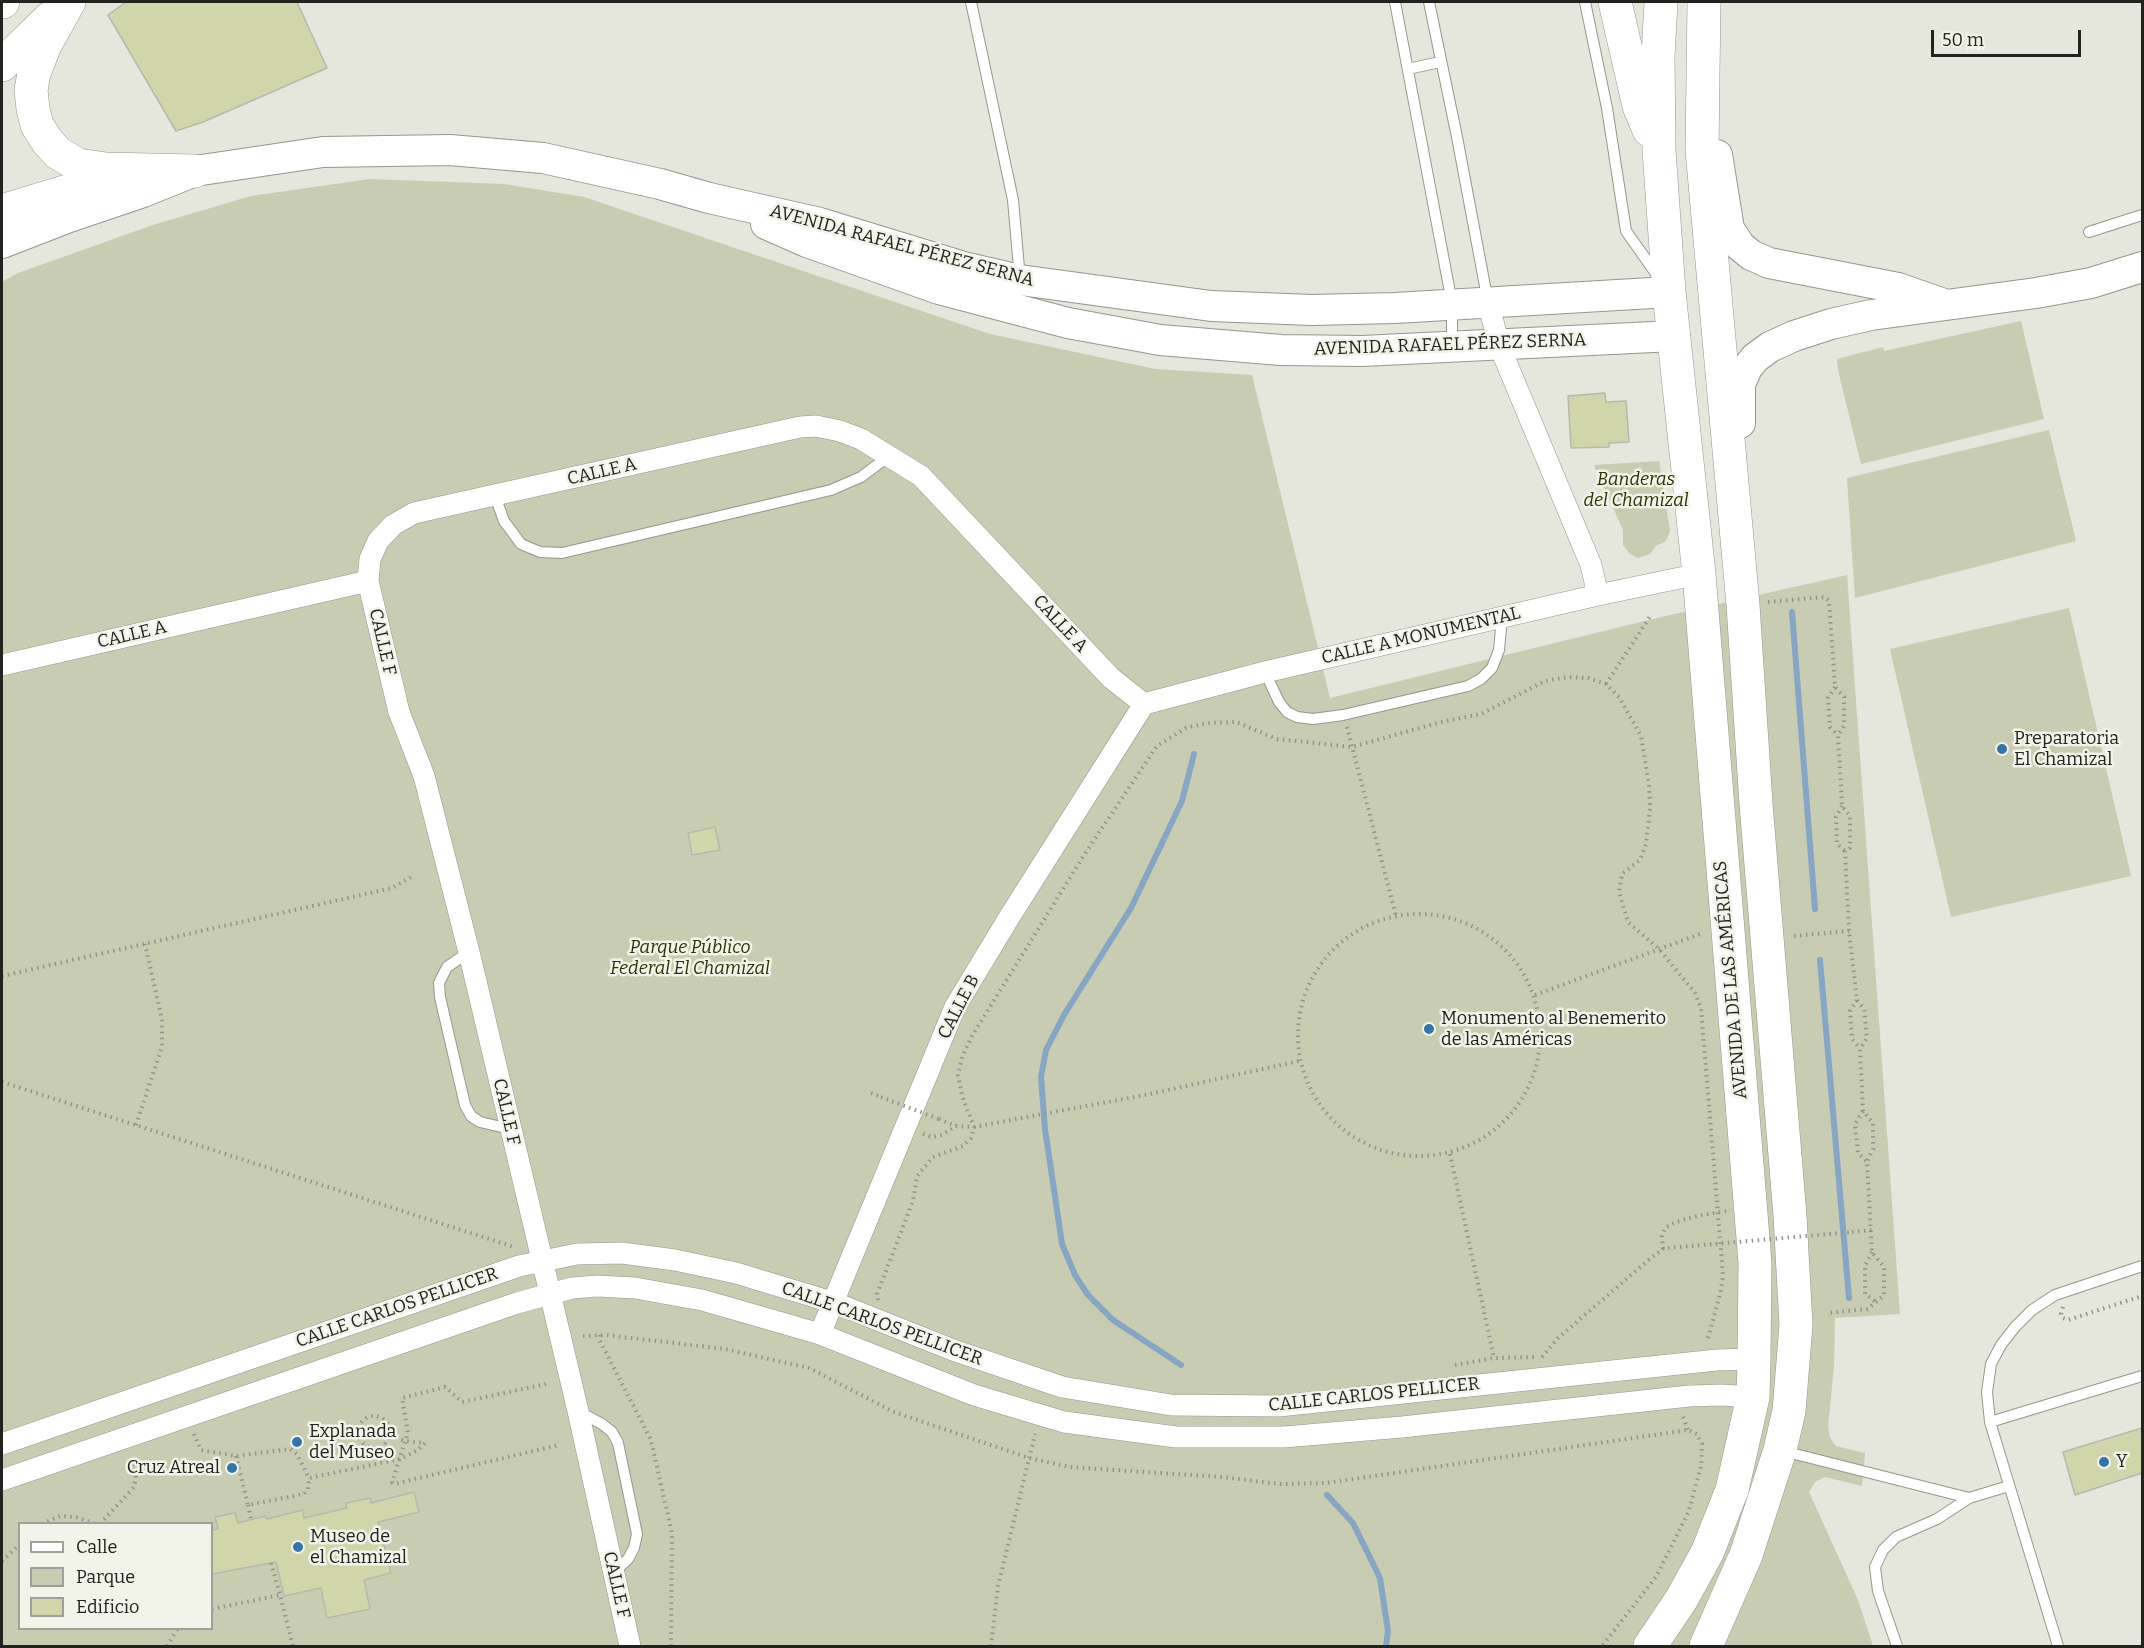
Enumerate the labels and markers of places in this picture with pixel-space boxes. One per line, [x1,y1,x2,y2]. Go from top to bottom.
place label: Preparatoria El Chamizal [2014,728,2119,771]
marker: Preparatoria El Chamizal [1995,742,2009,756]
place label: Monumento al Benemerito de las Américas [1441,1008,1666,1050]
marker: Monumento al Benemerito de las Américas [1422,1022,1436,1036]
place label: Explanada del Museo [309,1421,396,1464]
marker: Explanada del Museo [290,1435,304,1449]
place label: Y [2116,1451,2128,1473]
marker: Y [2097,1455,2111,1469]
place label: Cruz Atreal [127,1457,220,1479]
marker: Cruz Atreal [225,1461,239,1475]
place label: Museo de el Chamizal [310,1526,407,1568]
marker: Museo de el Chamizal [291,1540,305,1554]

